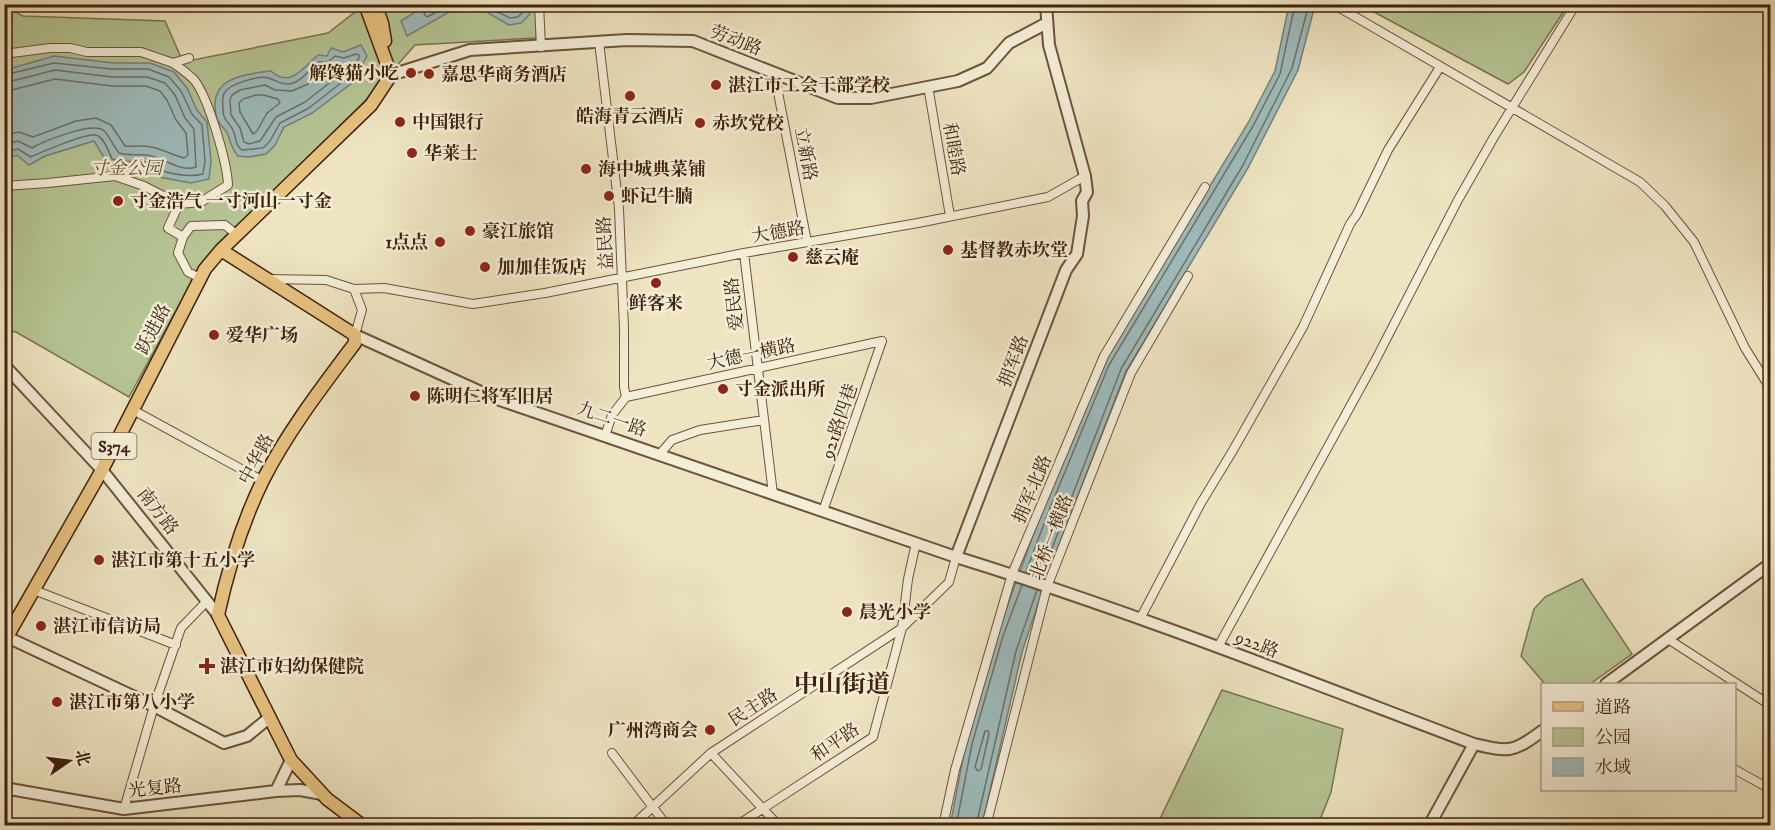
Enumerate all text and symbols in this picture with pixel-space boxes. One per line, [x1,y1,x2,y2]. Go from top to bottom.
street label: 劳动路 [706,21,765,61]
place label: 解馋猫小吃 [309,63,399,85]
place label: 嘉思华商务酒店 [441,64,567,86]
marker: 解馋猫小吃 [404,66,418,80]
marker: 嘉思华商务酒店 [422,67,436,81]
place label: 湛江市工会干部学校 [728,75,890,97]
marker: 湛江市工会干部学校 [709,78,723,92]
marker: 皓海青云酒店 [623,89,637,103]
place label: 皓海青云酒店 [576,106,684,128]
place label: 中国银行 [412,112,484,134]
place label: 赤坎党校 [712,113,784,135]
marker: 中国银行 [393,115,407,129]
marker: 赤坎党校 [693,116,707,130]
street label: 和睦路 [937,121,969,178]
street label: 立新路 [789,126,821,183]
place label: 华莱士 [424,143,478,165]
marker: 华莱士 [405,146,419,160]
park label: 寸金公园 [90,158,165,180]
place label: 海中城典菜铺 [598,159,706,181]
marker: 海中城典菜铺 [579,162,593,176]
place label: 虾记牛腩 [621,186,693,208]
marker: 虾记牛腩 [602,189,616,203]
place label: 寸金浩气 一寸河山一寸金 [130,191,332,213]
marker: 寸金浩气 一寸河山一寸金 [111,194,125,208]
street label: 益民路 [594,215,618,270]
street label: 大德路 [750,217,807,249]
place label: 豪江旅馆 [482,221,554,243]
marker: 豪江旅馆 [463,224,477,238]
place label: 1点点 [385,232,428,254]
marker: 1点点 [433,235,447,249]
place label: 基督教赤坎堂 [960,240,1068,262]
marker: 基督教赤坎堂 [941,243,955,257]
place label: 慈云庵 [805,247,859,269]
marker: 慈云庵 [786,250,800,264]
place label: 加加佳饭店 [497,257,587,279]
marker: 加加佳饭店 [478,260,492,274]
marker: 鲜客来 [649,276,663,290]
street label: 爱民路 [721,276,749,332]
place label: 鲜客来 [629,293,683,315]
street label: 跃进路 [132,300,176,359]
place label: 爱华广场 [226,325,298,347]
marker: 爱华广场 [207,328,221,342]
street label: 拥军路 [994,332,1034,391]
street label: 大德一横路 [705,335,798,375]
place label: 寸金派出所 [735,379,826,401]
street label: 921路四巷 [816,381,863,463]
marker: 寸金派出所 [716,382,730,396]
place label: 陈明仁将军旧居 [427,386,553,408]
marker: 陈明仁将军旧居 [408,389,422,403]
street label: 九二一路 [574,398,649,442]
street label: 中华路 [234,430,279,488]
road number: S374 [92,433,136,459]
street label: 拥军北路 [1009,452,1057,527]
street label: 南方路 [132,484,183,540]
street label: 北桥一横路 [1026,491,1078,583]
place label: 湛江市第十五小学 [111,550,255,572]
marker: 湛江市第十五小学 [92,553,106,567]
place label: 晨光小学 [859,602,931,624]
marker: 晨光小学 [840,605,854,619]
place label: 湛江市信访局 [53,616,161,638]
marker: 湛江市信访局 [34,619,48,633]
street label: 922路 [1231,626,1281,663]
place label: 湛江市妇幼保健院 [220,656,364,678]
marker: 湛江市妇幼保健院 [198,657,216,675]
district label: 中山街道 [794,670,890,700]
legend [1541,683,1736,791]
street label: 民主路 [725,684,782,732]
place label: 湛江市第八小学 [69,692,195,714]
marker: 湛江市第八小学 [50,695,64,709]
text: 道路 [1595,697,1631,719]
street label: 和平路 [807,719,864,767]
place label: 广州湾商会 [608,720,698,742]
marker: 广州湾商会 [703,723,717,737]
text: 公园 [1595,727,1631,749]
north arrow [39,731,99,791]
text: 北 [71,747,94,768]
text: 水域 [1595,757,1631,779]
street label: 光复路 [127,775,183,803]

